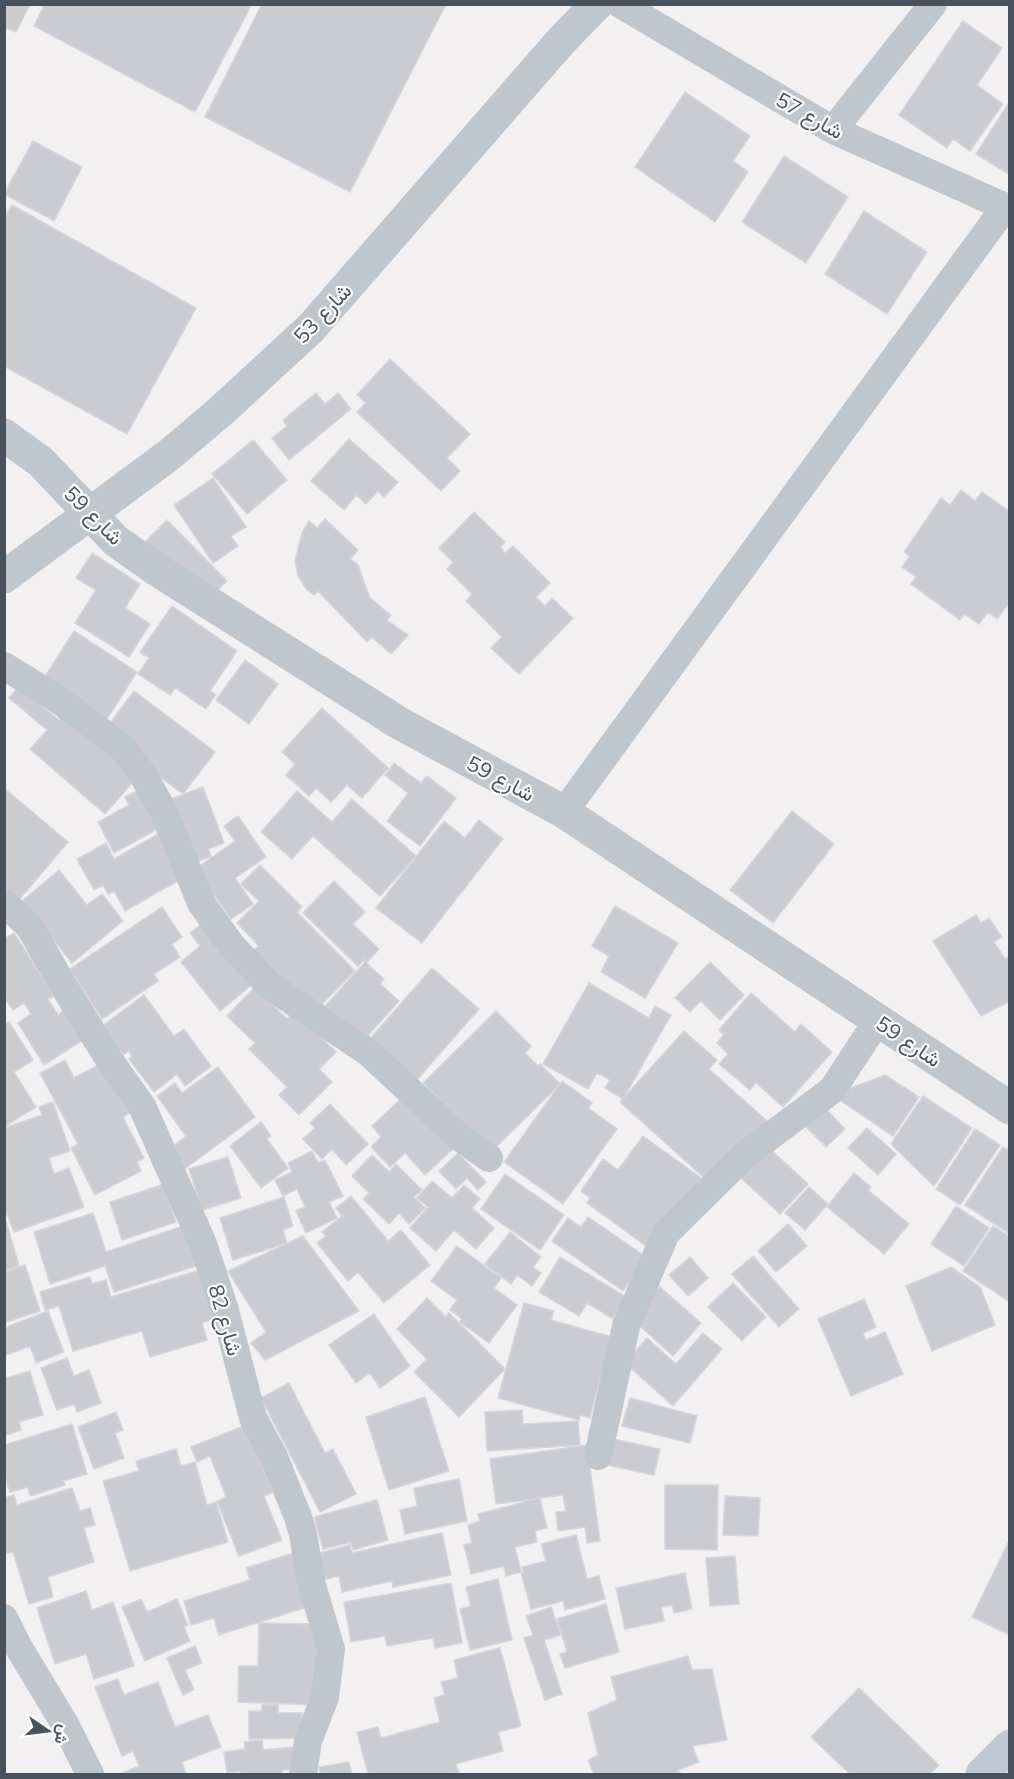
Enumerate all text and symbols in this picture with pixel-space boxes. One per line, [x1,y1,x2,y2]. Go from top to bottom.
street label: شارع 57 [771,86,848,146]
street label: شارع 53 [288,277,358,350]
street label: شارع 59 [58,480,129,551]
street label: شارع 59 [462,749,539,808]
street label: شارع 59 [870,1010,946,1074]
street label: شارع 82 [202,1281,249,1359]
north arrow [18,1701,78,1761]
text: ش [51,1723,75,1746]

